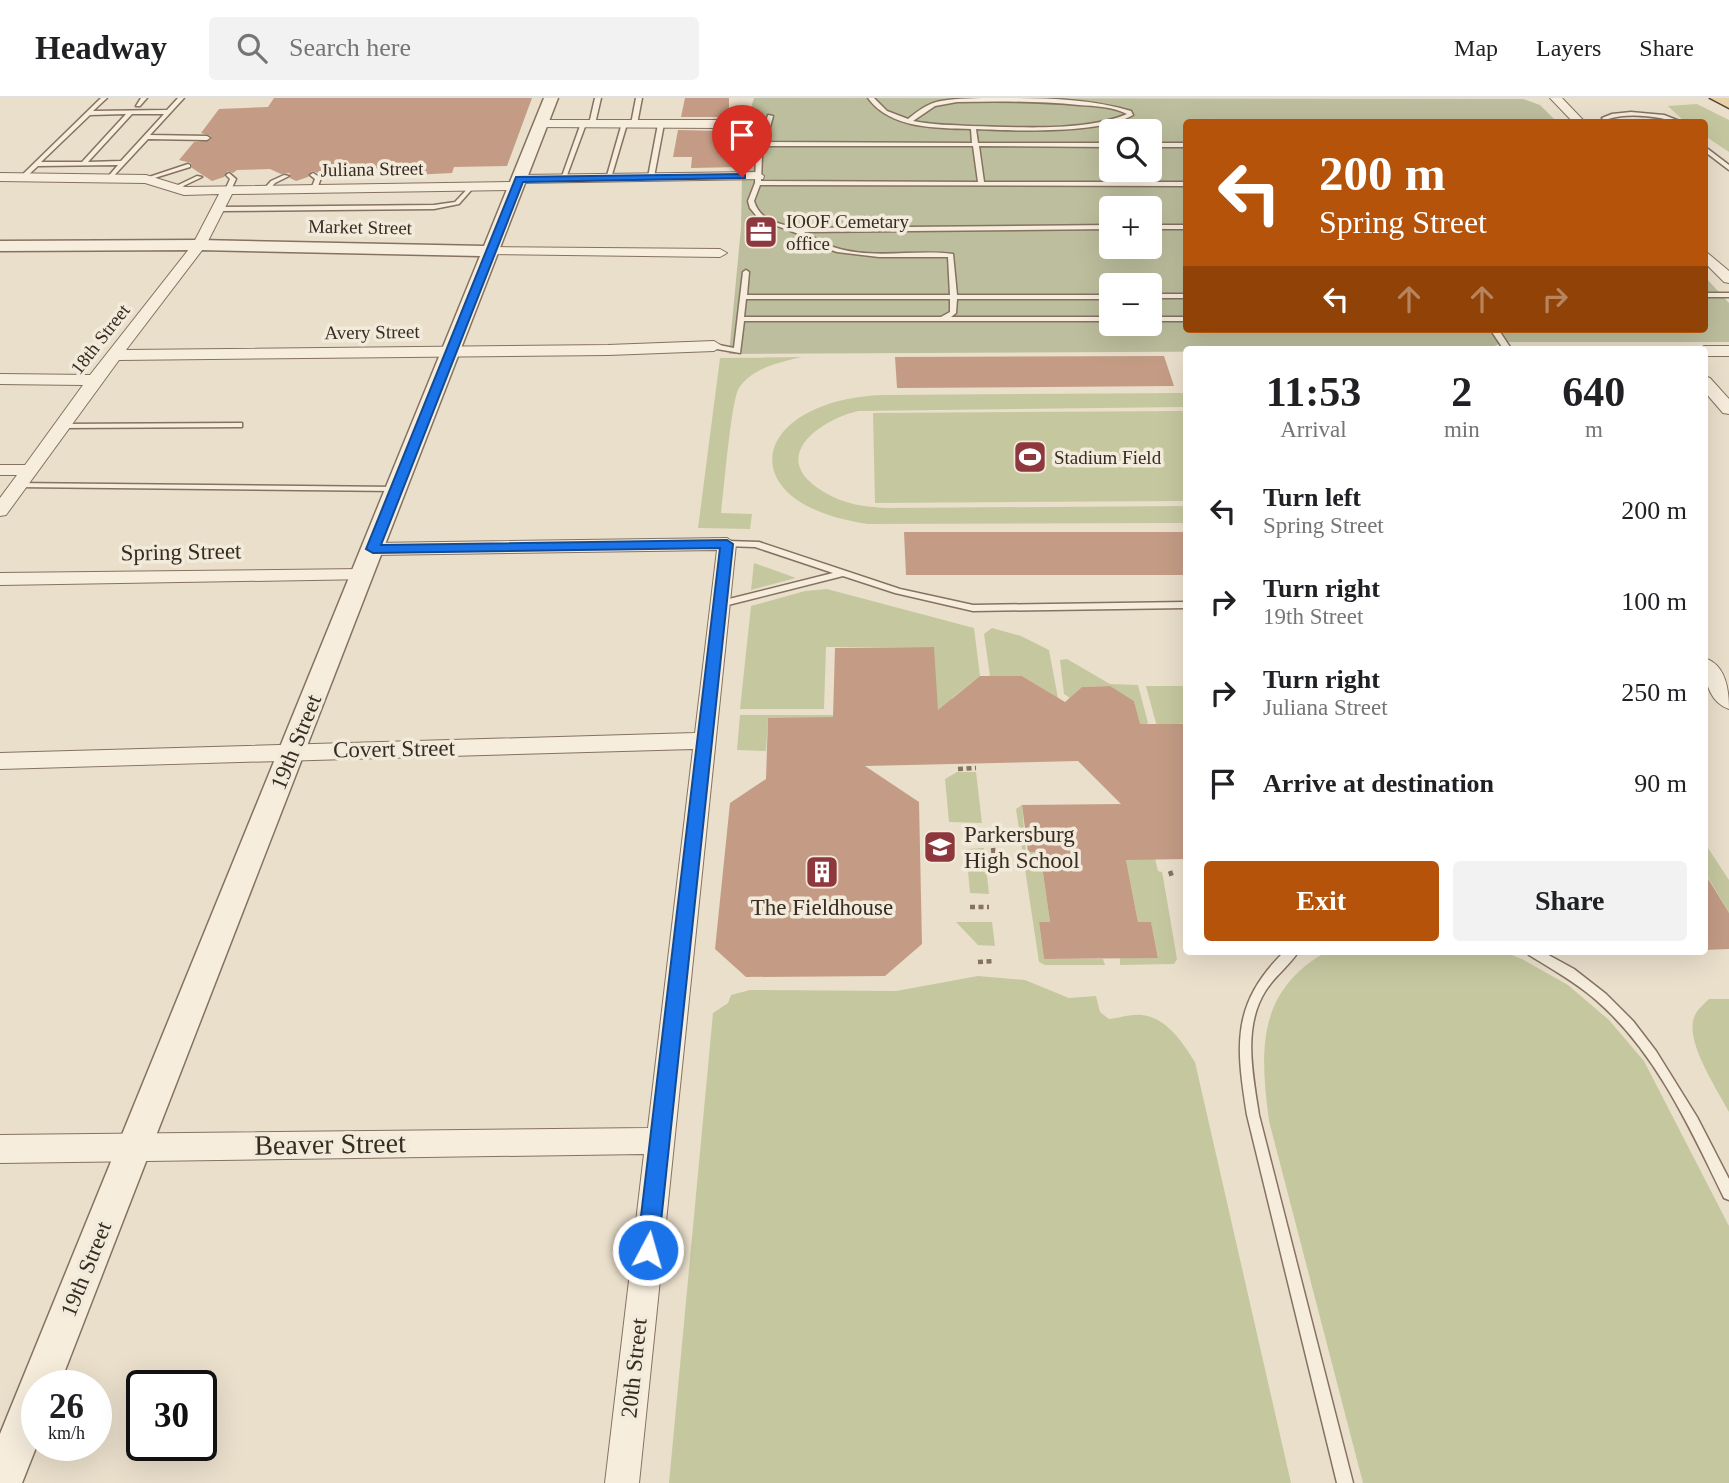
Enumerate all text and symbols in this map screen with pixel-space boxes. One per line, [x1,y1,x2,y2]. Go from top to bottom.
search box [209,17,699,80]
icon: search [233,29,271,67]
text: Headway [35,30,167,66]
text: Search here [289,33,411,62]
text: Map [1454,35,1498,61]
text: Layers [1536,35,1601,61]
text: Share [1639,35,1694,61]
pin [712,105,772,177]
icon: arrive [723,116,761,154]
map controls [1099,119,1162,336]
button: search [1099,119,1162,182]
text: 200 m [1319,146,1446,201]
icon: left [1204,147,1295,238]
street label: Juliana Street [320,158,424,180]
button: + [1099,196,1162,259]
text: Spring Street [1319,204,1487,240]
place label: IOOF Cemetary office [786,211,909,254]
office icon: IOOF Cemetary office [742,213,780,251]
street label: Market Street [308,216,413,238]
button: − [1099,273,1162,336]
icon: left [1317,280,1355,318]
icon: ahead [1390,280,1428,318]
icon: ahead [1463,280,1501,318]
icon: right [1536,280,1574,318]
street label: 18th Street [66,299,134,378]
street label: Avery Street [324,321,420,343]
text: 11:53 [1266,369,1361,415]
text: 2 [1451,369,1472,415]
text: 640 [1562,369,1625,415]
text: Arrival [1280,417,1347,442]
text: min [1444,417,1480,442]
text: m [1585,417,1603,442]
sports icon: Stadium Field [1011,438,1049,476]
place label: Stadium Field [1054,447,1162,468]
text: Turn left [1263,483,1361,512]
icon: left [1204,492,1242,530]
text: 200 m [1621,496,1687,525]
text: Spring Street [1263,513,1384,538]
street label: Spring Street [120,538,242,566]
text: Turn right [1263,574,1380,603]
icon: right [1204,583,1242,621]
text: 100 m [1621,587,1687,616]
text: 19th Street [1263,604,1363,629]
text: Turn right [1263,665,1380,694]
icon: right [1204,674,1242,712]
text: 250 m [1621,678,1687,707]
street label: 19th Street [266,690,327,793]
text: Juliana Street [1263,695,1388,720]
street label: Covert Street [333,735,456,763]
icon: arrive [1204,765,1242,803]
text: Arrive at destination [1263,769,1494,798]
text: 90 m [1634,769,1687,798]
place label: Parkersburg High School [964,822,1080,873]
school or university icon: Parkersburg High School [921,828,959,866]
building icon: The Fieldhouse [803,853,841,891]
button: Exit [1204,861,1439,941]
button: Share [1453,861,1687,941]
place label: The Fieldhouse [751,895,893,920]
street label: Beaver Street [254,1127,406,1161]
position arrow [611,1213,685,1287]
street label: 19th Street [56,1217,117,1320]
street label: 20th Street [616,1316,652,1419]
speed limit sign: 30 [126,1370,217,1461]
text: 26 [49,1387,84,1426]
text: km/h [48,1423,85,1443]

